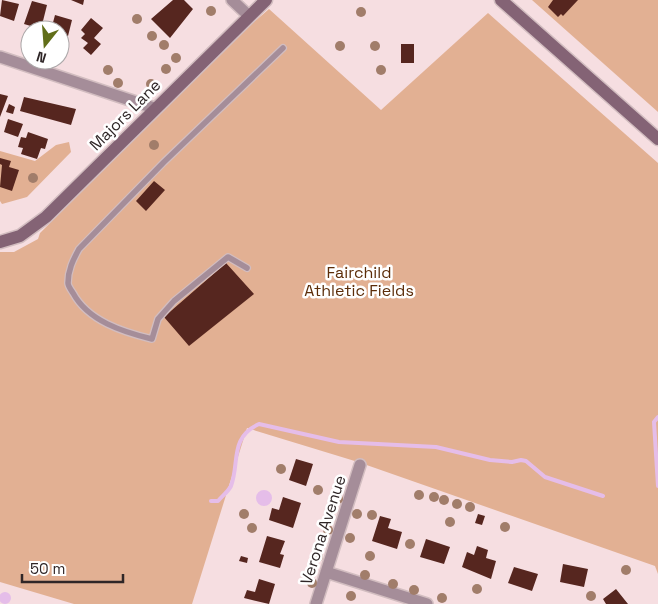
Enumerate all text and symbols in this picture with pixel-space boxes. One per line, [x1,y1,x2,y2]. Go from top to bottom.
north arrow [20,20,70,70]
text: N [34,47,48,67]
street label: Majors Lane [85,75,165,155]
park label: Fairchild Athletic Fields [304,262,414,301]
street label: Verona Avenue [295,473,351,587]
scale bar [22,552,124,584]
text: 50 m [30,559,65,578]

